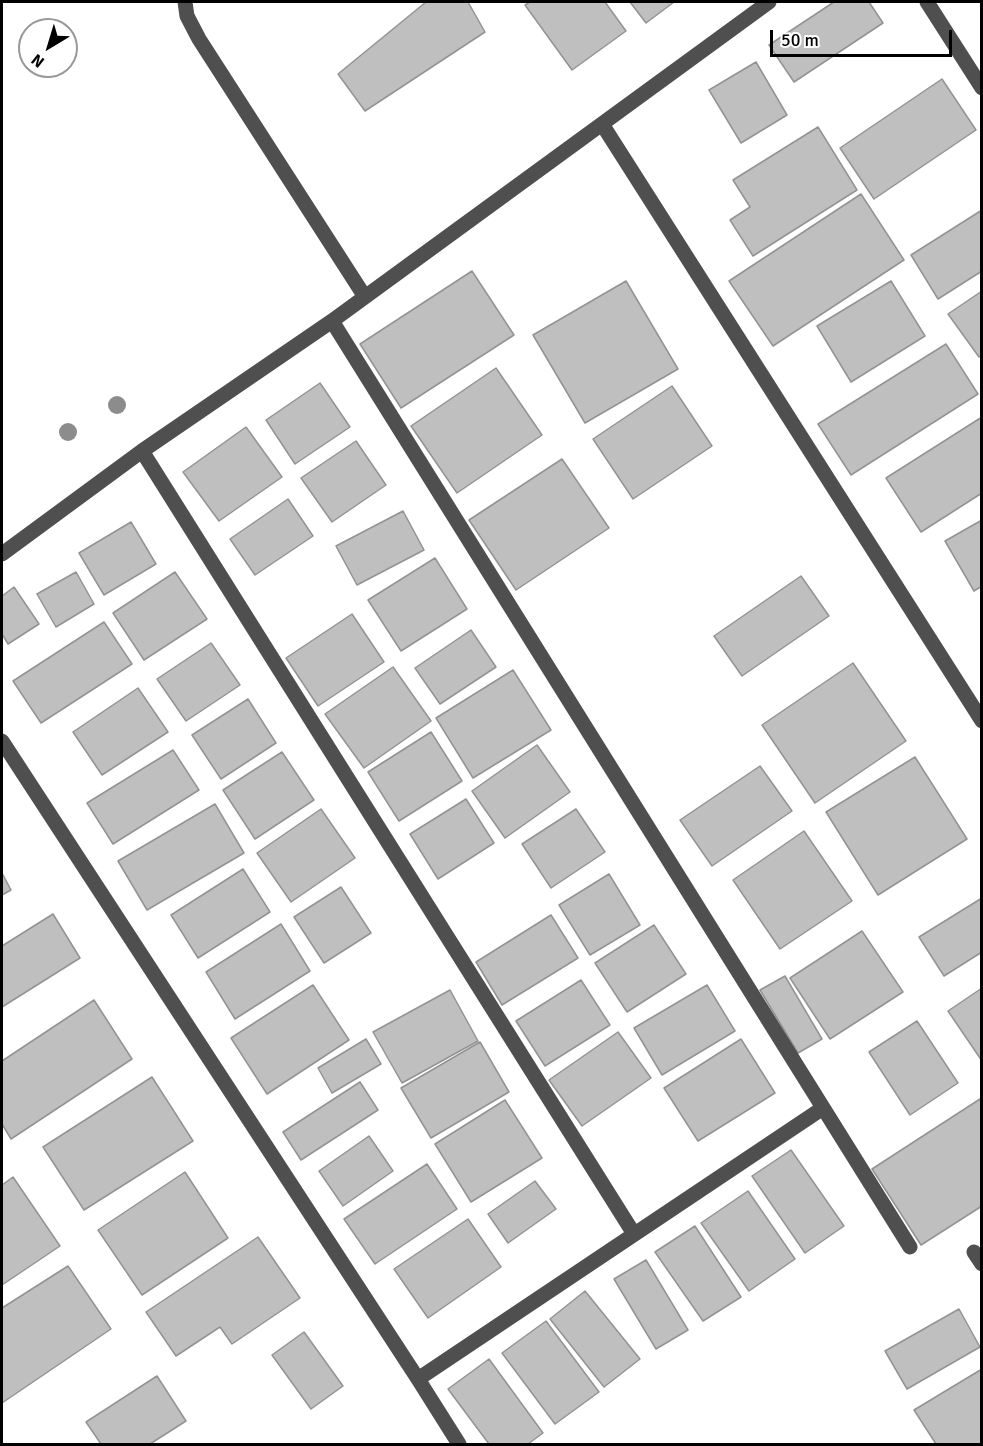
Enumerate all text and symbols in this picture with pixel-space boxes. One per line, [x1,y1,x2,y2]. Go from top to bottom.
north arrow [18,18,78,78]
scale bar [773,18,954,56]
text: 50 m [781,29,819,51]
text: N [28,49,49,72]

